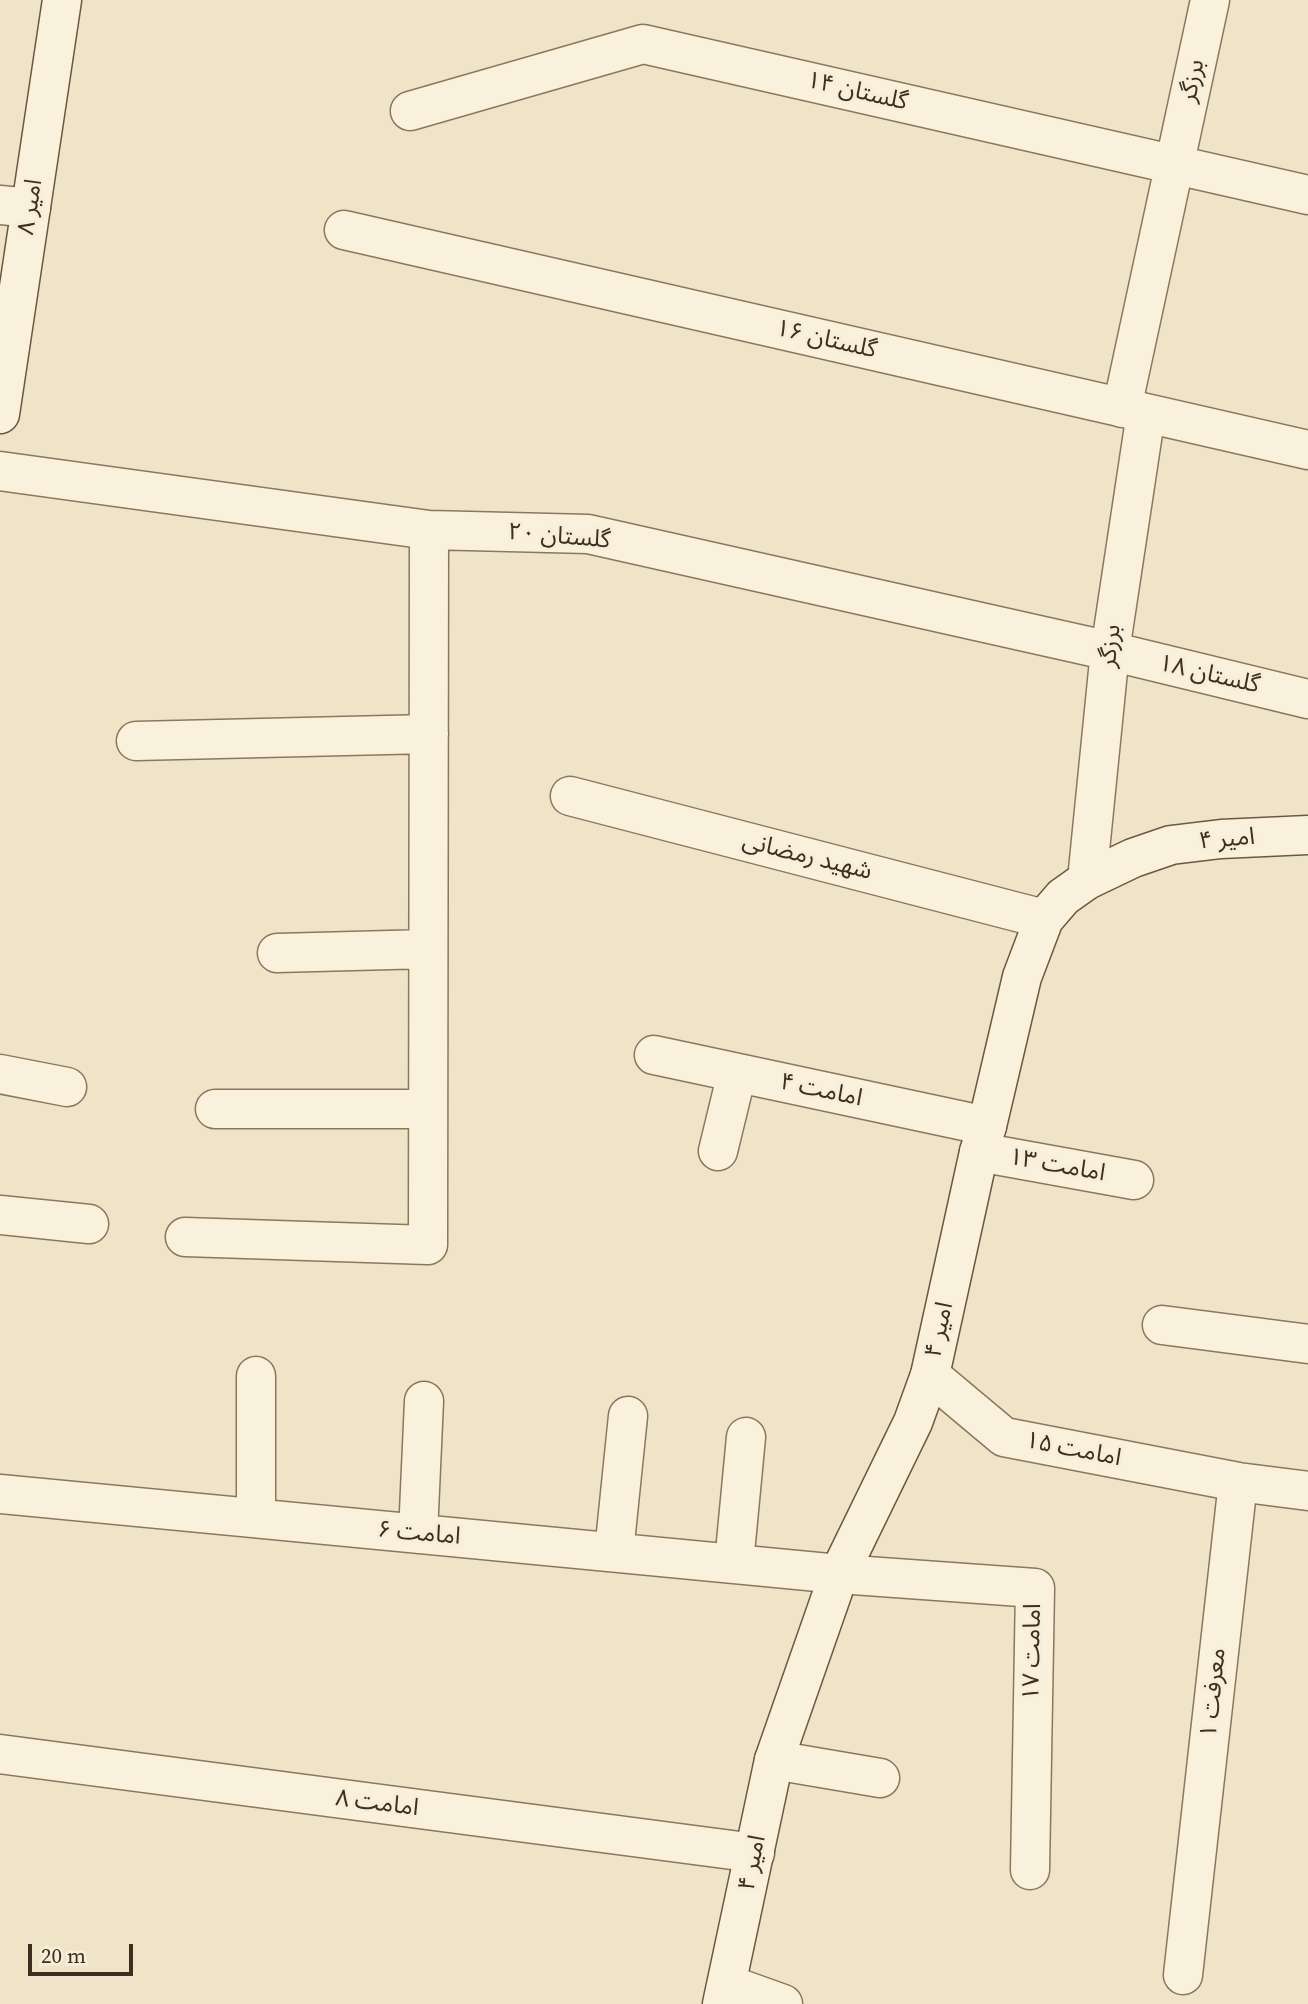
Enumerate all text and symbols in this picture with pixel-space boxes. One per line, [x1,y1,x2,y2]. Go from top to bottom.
street label: برزگر [1174,57,1212,105]
street label: گلستان ۱۴ [804,66,910,118]
street label: امیر ۸ [12,177,50,237]
street label: گلستان ۱۶ [773,314,879,366]
street label: گلستان ۲۰ [506,518,612,556]
street label: برزگر [1094,623,1128,669]
street label: گلستان ۱۸ [1156,649,1262,701]
street label: امیر ۴ [1198,823,1256,857]
street label: شهید رمضانی [739,827,875,887]
street label: امامت ۴ [777,1068,865,1114]
street label: امامت ۱۳ [1007,1143,1107,1189]
street label: امیر ۴ [920,1299,960,1361]
street label: امامت ۱۵ [1023,1427,1123,1473]
street label: امامت ۶ [376,1516,462,1552]
street label: امامت ۱۷ [1018,1603,1048,1701]
street label: معرفت ۱ [1195,1647,1233,1739]
street label: امامت ۸ [334,1785,420,1823]
street label: امیر ۴ [733,1833,773,1893]
scale bar [32,1930,136,1974]
text: 20 m [41,1941,86,1970]

